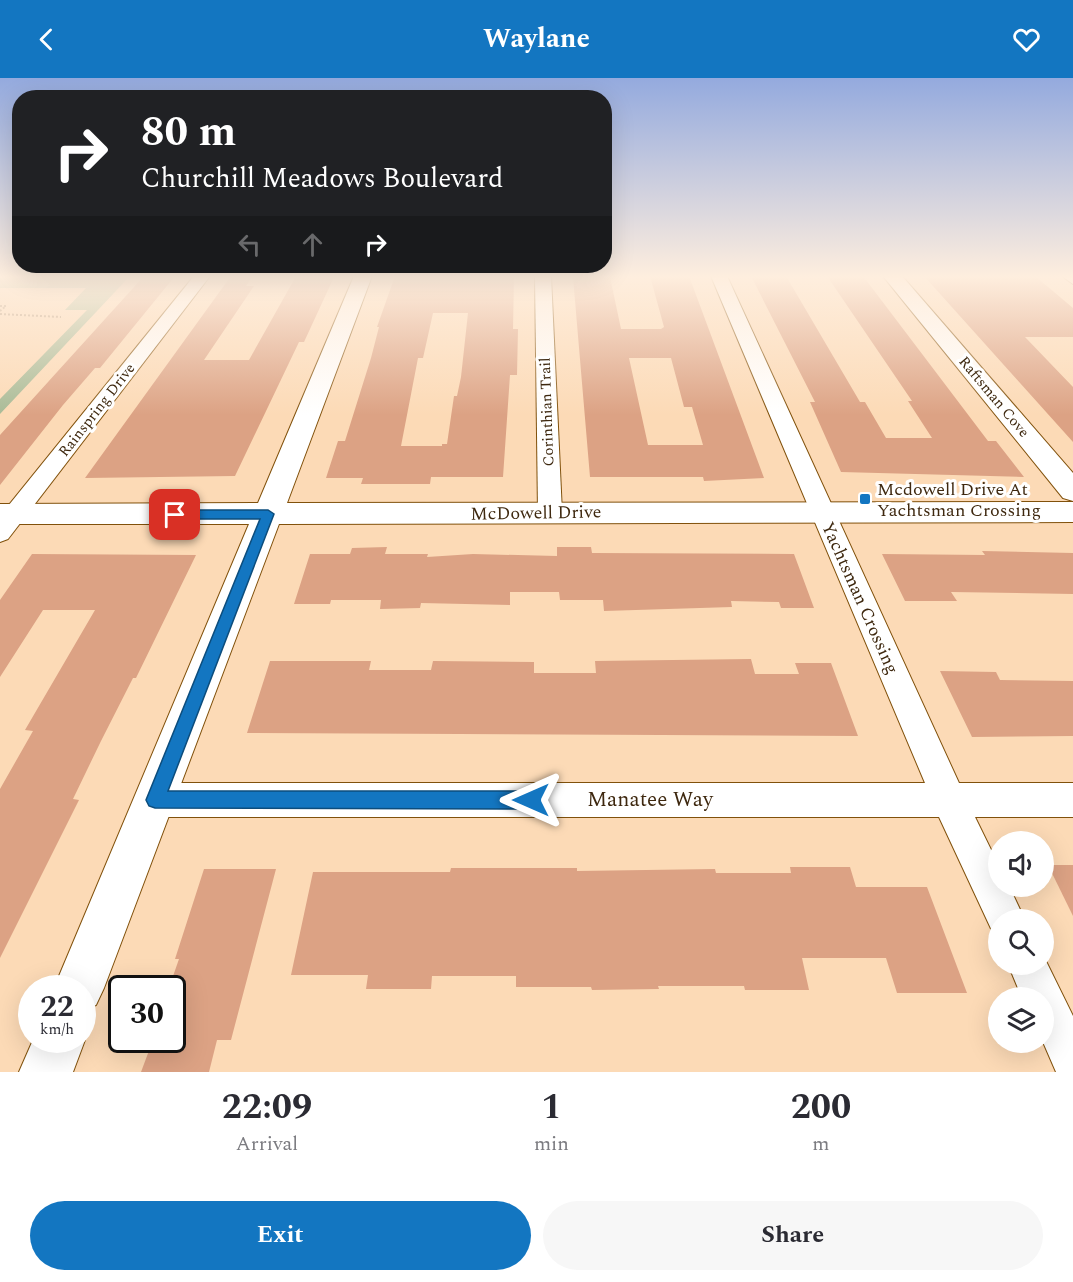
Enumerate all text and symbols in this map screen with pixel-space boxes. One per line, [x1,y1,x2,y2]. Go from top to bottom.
text: Waylane [483,18,590,60]
icon: back [30,23,63,56]
icon: heart [1010,23,1043,56]
text: 80 m [141,101,236,164]
icon: right [42,114,120,192]
text: Churchill Meadows Boulevard [141,158,503,200]
icon: left [233,228,266,261]
icon: ahead [296,228,329,261]
icon: right [359,228,392,261]
street label: Raftsman Cove [953,351,1035,443]
street label: Corinthian Trail [534,357,560,467]
street label: Rainspring Drive [53,358,141,462]
place label: Mcdowell Drive At Yachtsman Crossing [877,476,1041,524]
pin [149,489,200,540]
marker: Mcdowell Drive At Yachtsman Crossing [858,492,872,506]
icon: arrive [158,498,191,531]
street label: McDowell Drive [470,498,602,528]
street label: Yachtsman Crossing [814,518,906,678]
position arrow [499,768,563,832]
street label: Manatee Way [587,784,714,816]
map controls [988,831,1054,1053]
button: sound [988,831,1054,897]
button: search [988,909,1054,975]
speed limit sign: 30 [108,975,186,1053]
text: 22 [40,984,74,1030]
button: layers [988,987,1054,1053]
text: km/h [40,1018,74,1041]
text: 22:09 [222,1080,312,1135]
text: 1 [541,1080,562,1135]
text: 200 [791,1080,851,1135]
text: Arrival [236,1129,298,1159]
text: min [534,1129,569,1159]
text: m [812,1129,830,1159]
button: Exit [30,1201,531,1270]
button: Share [543,1201,1043,1270]

